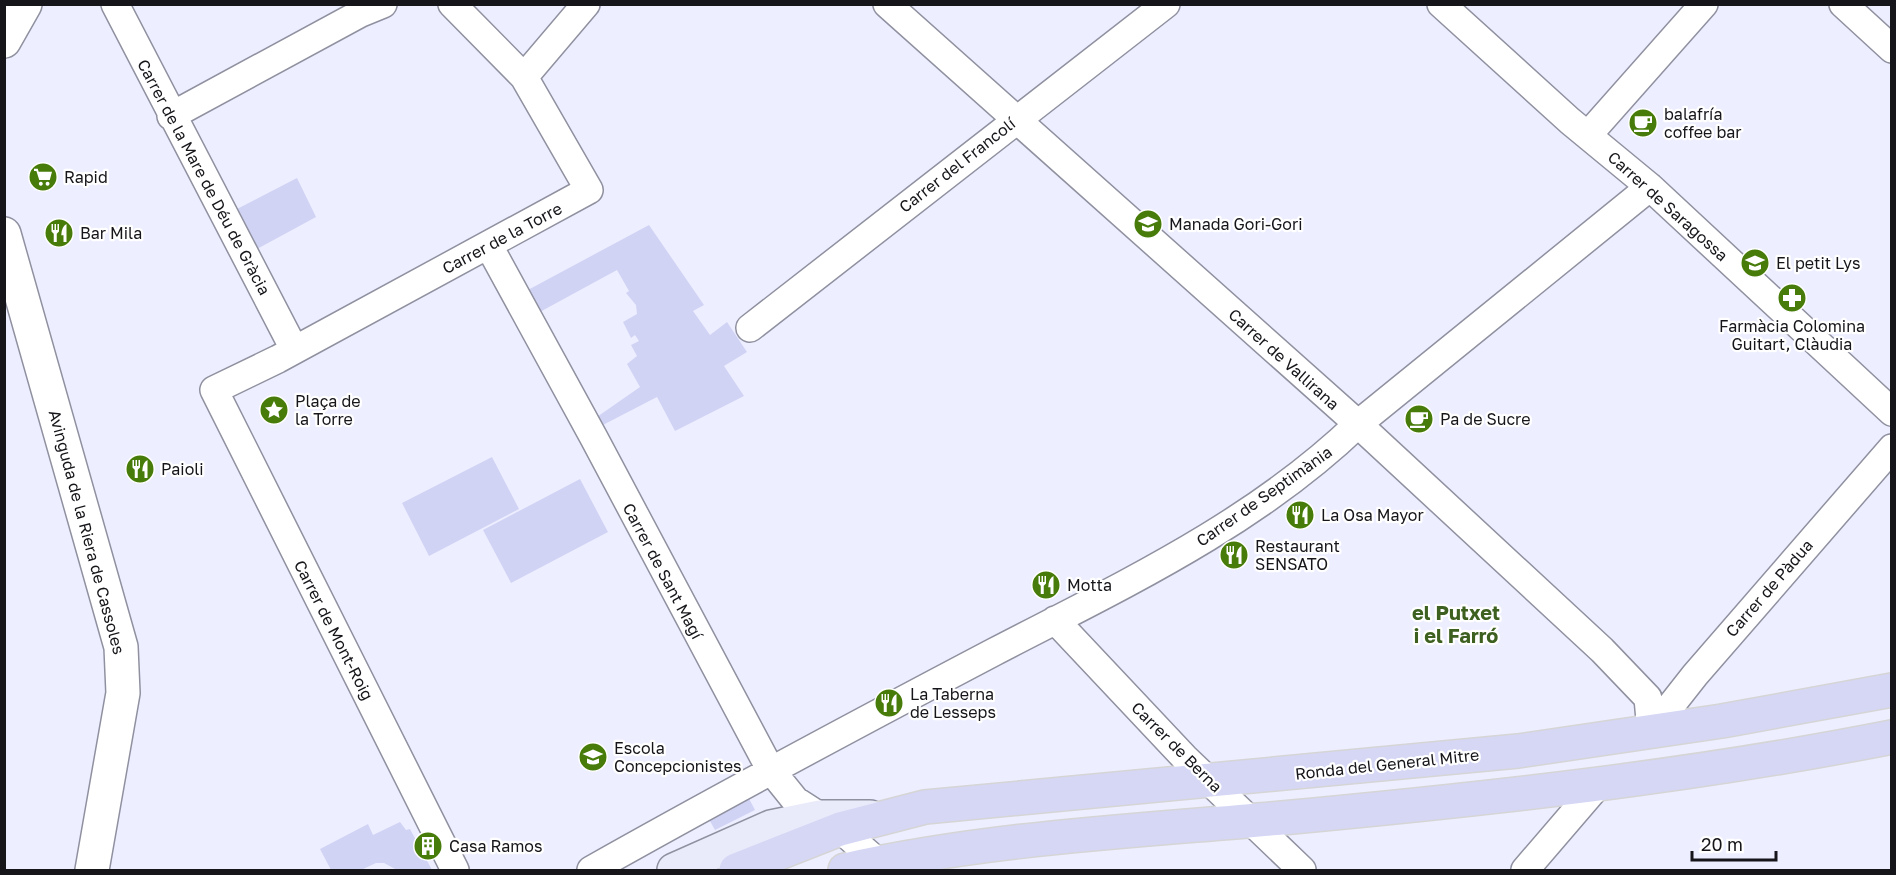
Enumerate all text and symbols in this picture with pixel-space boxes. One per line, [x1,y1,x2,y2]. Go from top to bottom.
street label: Carrer de la Mare de Déu de Gràcia [133,56,275,298]
place label: balafría coffee bar [1664,104,1742,142]
cafe icon: balafría coffee bar [1627,107,1659,139]
street label: Carrer del Francolí [895,112,1021,217]
street label: Carrer de Saragossa [1604,147,1732,265]
supermarket icon: Rapid [27,161,59,193]
place label: Rapid [64,167,108,187]
street label: Carrer de la Torre [439,198,565,278]
school or university icon: Manada Gori-Gori [1132,208,1164,240]
place label: Manada Gori-Gori [1169,214,1302,234]
restaurant icon: Bar Mila [43,217,75,249]
place label: Bar Mila [80,223,142,243]
school or university icon: El petit Lys [1739,247,1771,279]
place label: El petit Lys [1776,253,1860,273]
pharmacy icon: Farmàcia Colomina Guitart, Clàudia [1776,282,1808,314]
street label: Carrer de Vallirana [1224,304,1344,414]
place label: Farmàcia Colomina Guitart, Clàudia [1719,316,1865,354]
place label: Plaça de la Torre [295,391,361,429]
place icon: Plaça de la Torre [258,394,290,426]
cafe icon: Pa de Sucre [1403,403,1435,435]
street label: Avinguda de la Riera de Cassoles [45,408,129,656]
place label: Pa de Sucre [1440,409,1530,429]
street label: Carrer de Septimània [1192,442,1336,550]
restaurant icon: Paioli [124,453,156,485]
place label: Paioli [161,459,204,479]
restaurant icon: La Osa Mayor [1284,499,1316,531]
street label: Carrer de Sant Magí [619,500,708,644]
place label: La Osa Mayor [1321,505,1424,525]
street label: Carrer de Pàdua [1721,535,1817,641]
place label: Restaurant SENSATO [1255,536,1340,574]
restaurant icon: Restaurant SENSATO [1218,539,1250,571]
street label: Carrer de Mont-Roig [290,557,378,703]
restaurant icon: Motta [1030,569,1062,601]
place label: Motta [1067,575,1112,595]
district label: el Putxet i el Farró [1412,600,1500,647]
place label: La Taberna de Lesseps [910,684,996,722]
restaurant icon: La Taberna de Lesseps [873,687,905,719]
street label: Carrer de Berna [1127,697,1227,797]
place label: Escola Concepcionistes [614,738,742,776]
school or university icon: Escola Concepcionistes [577,741,609,773]
street label: Ronda del General Mitre [1294,744,1480,784]
scale bar [1692,824,1776,862]
building icon: Casa Ramos [412,830,444,862]
text: 20 m [1701,833,1743,855]
place label: Casa Ramos [449,836,542,856]

